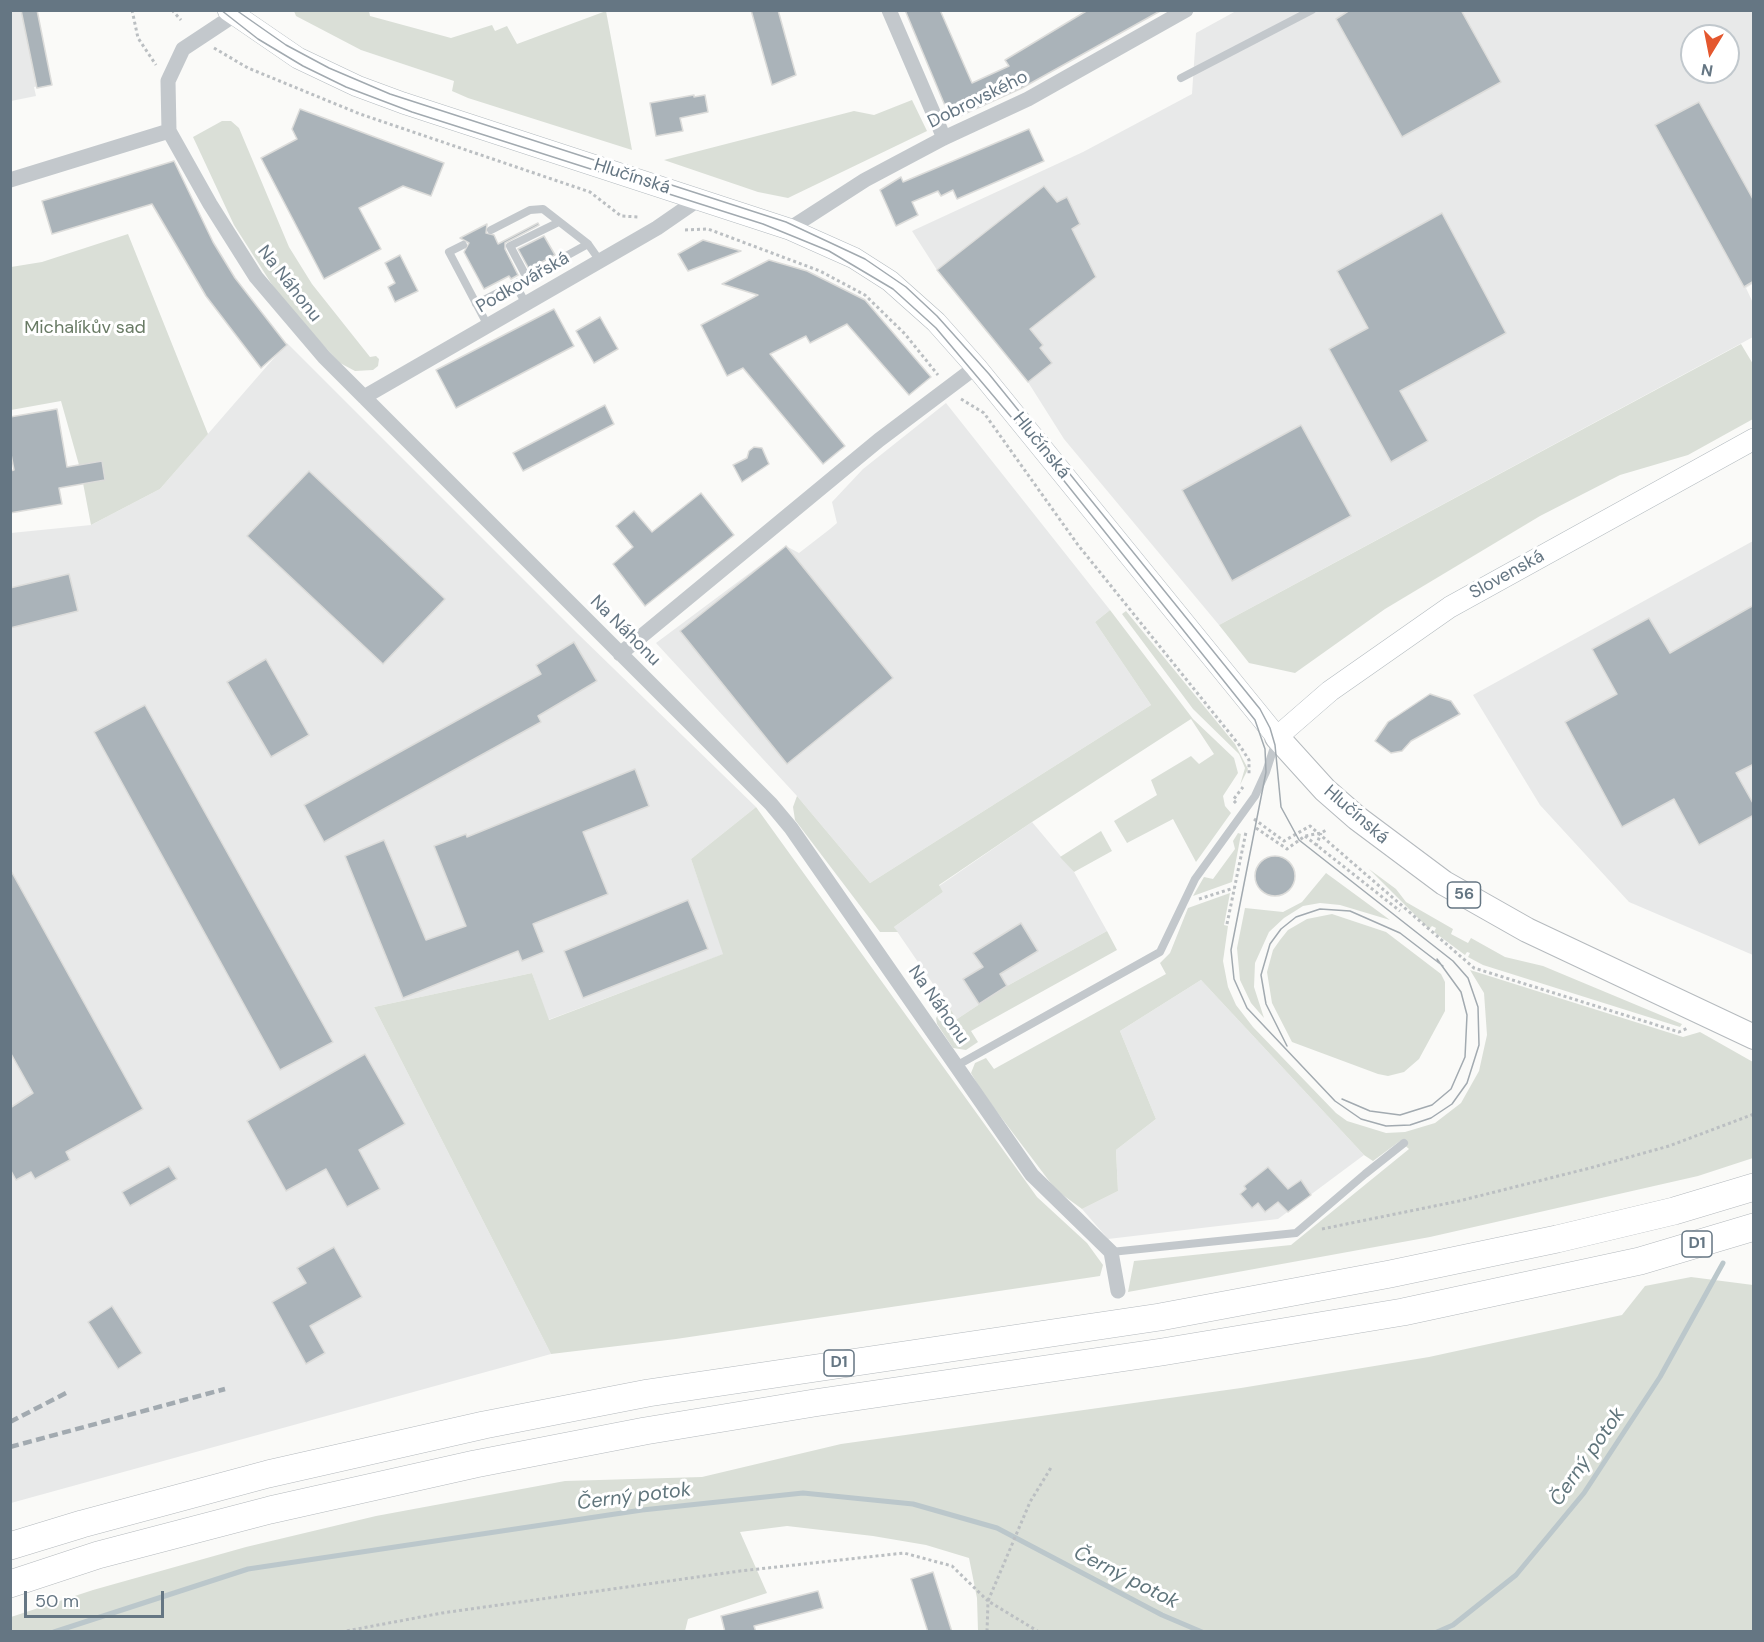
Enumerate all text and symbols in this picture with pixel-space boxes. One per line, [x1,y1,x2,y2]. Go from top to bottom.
north arrow [1680,24,1740,84]
text: N [1700,59,1715,82]
street label: Dobrovského [924,66,1032,134]
street label: Hlučínská [591,155,673,199]
street label: Na Náhonu [253,242,325,326]
street label: Podkovářská [473,248,573,318]
park label: Michalíkův sad [24,317,146,339]
street label: Hlučínská [1008,408,1074,484]
street label: Slovenská [1466,546,1548,604]
street label: Na Náhonu [585,591,665,671]
street label: Hlučínská [1319,781,1393,849]
road number: 56 [1448,882,1480,908]
street label: Na Náhonu [903,962,973,1048]
road number: D1 [1682,1231,1712,1257]
road number: D1 [824,1350,854,1376]
water label: Černý potok [1545,1403,1631,1511]
water label: Černý potok [576,1478,692,1516]
water label: Černý potok [1069,1541,1183,1615]
scale bar [27,1579,166,1617]
text: 50 m [35,1589,79,1613]

